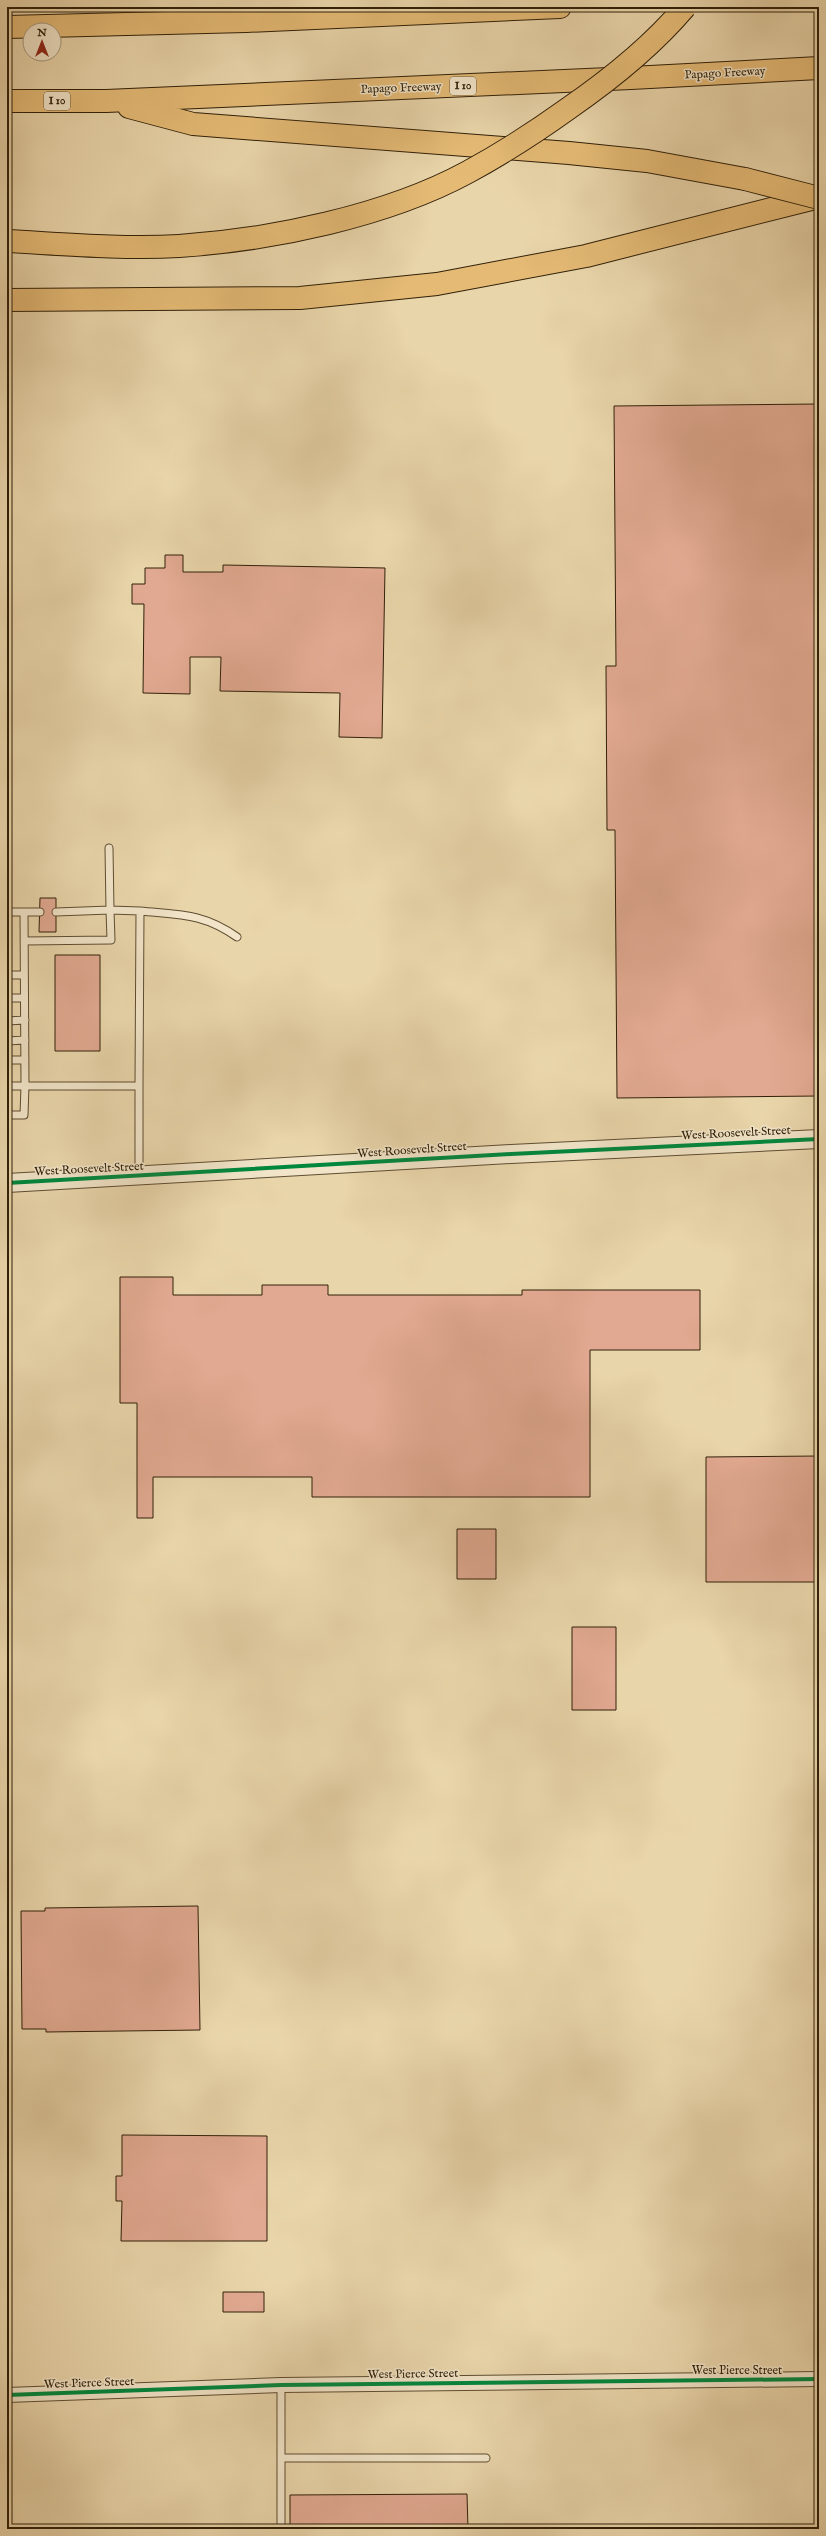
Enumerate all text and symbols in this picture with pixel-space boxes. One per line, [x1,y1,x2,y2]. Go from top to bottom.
north arrow [22,22,62,62]
text: N [36,26,47,40]
street label: Papago Freeway [684,63,766,84]
road number: I 10 [450,77,476,95]
street label: Papago Freeway [360,79,442,98]
road number: I 10 [44,92,70,110]
street label: West Roosevelt Street [681,1123,791,1143]
street label: West Roosevelt Street [357,1139,467,1161]
street label: West Roosevelt Street [34,1159,144,1179]
street label: West Pierce Street [692,2363,782,2378]
street label: West Pierce Street [368,2366,458,2382]
street label: West Pierce Street [44,2374,134,2392]

